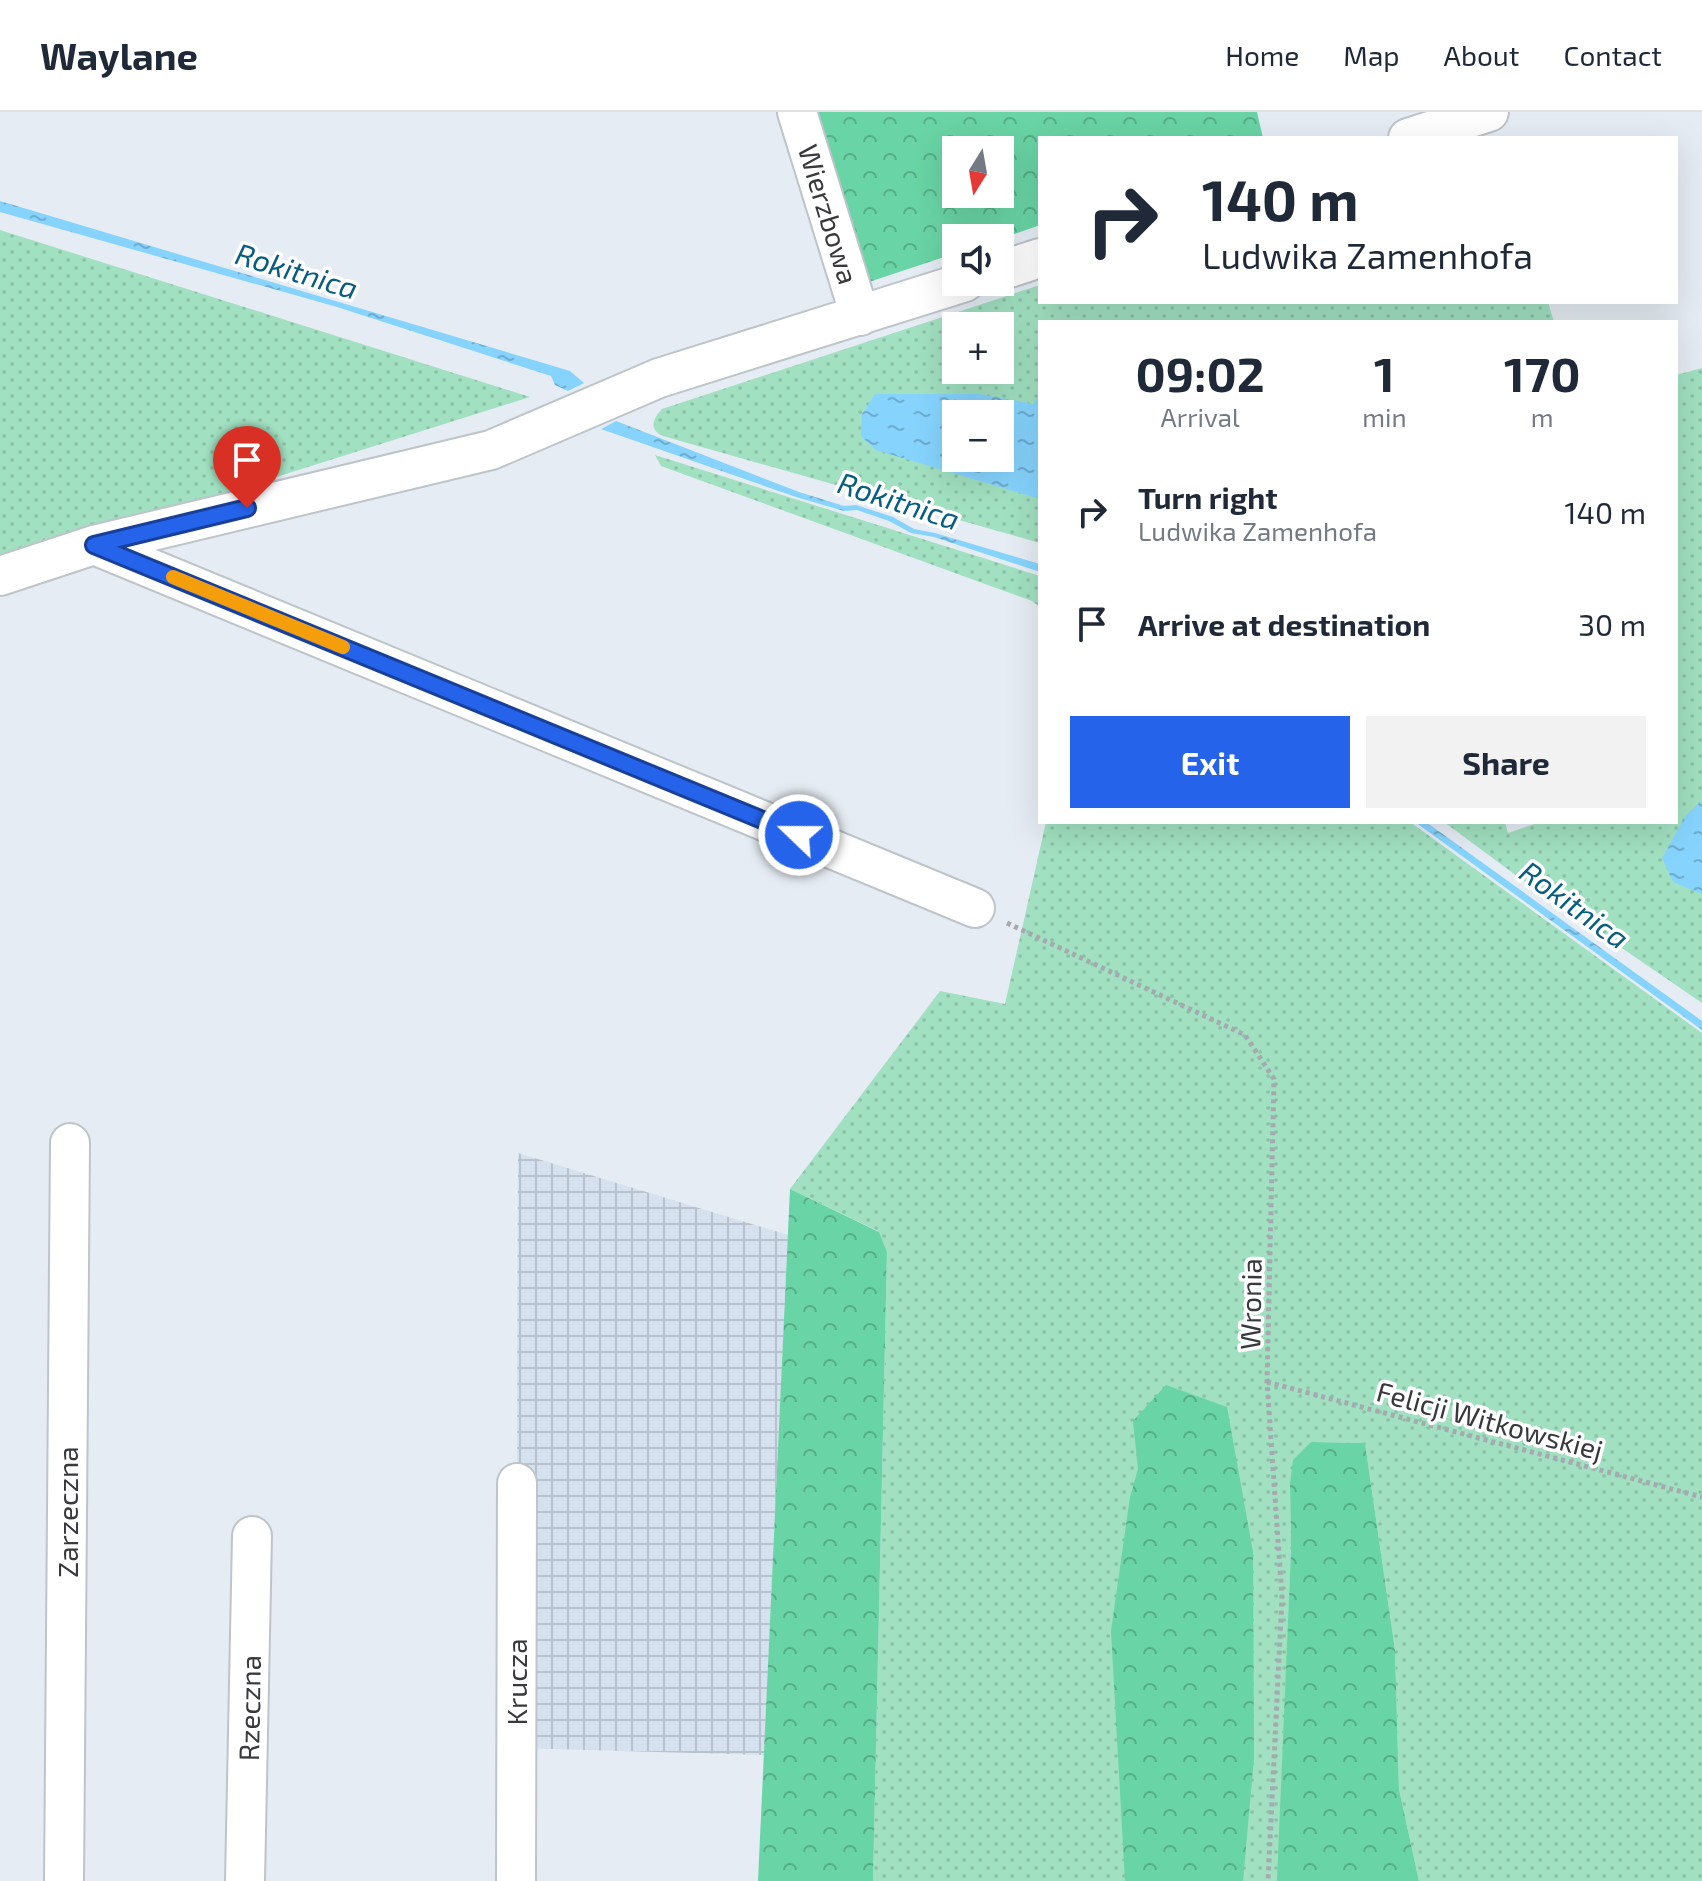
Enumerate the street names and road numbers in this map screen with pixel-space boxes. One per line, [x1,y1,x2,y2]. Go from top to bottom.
street label: Wierzbowa [792,140,866,288]
street label: Wronia [1232,1258,1268,1350]
street label: Felicji Witkowskiej [1373,1373,1607,1467]
street label: Zarzeczna [50,1446,84,1578]
street label: Krucza [499,1638,533,1726]
street label: Rzeczna [231,1655,267,1761]

